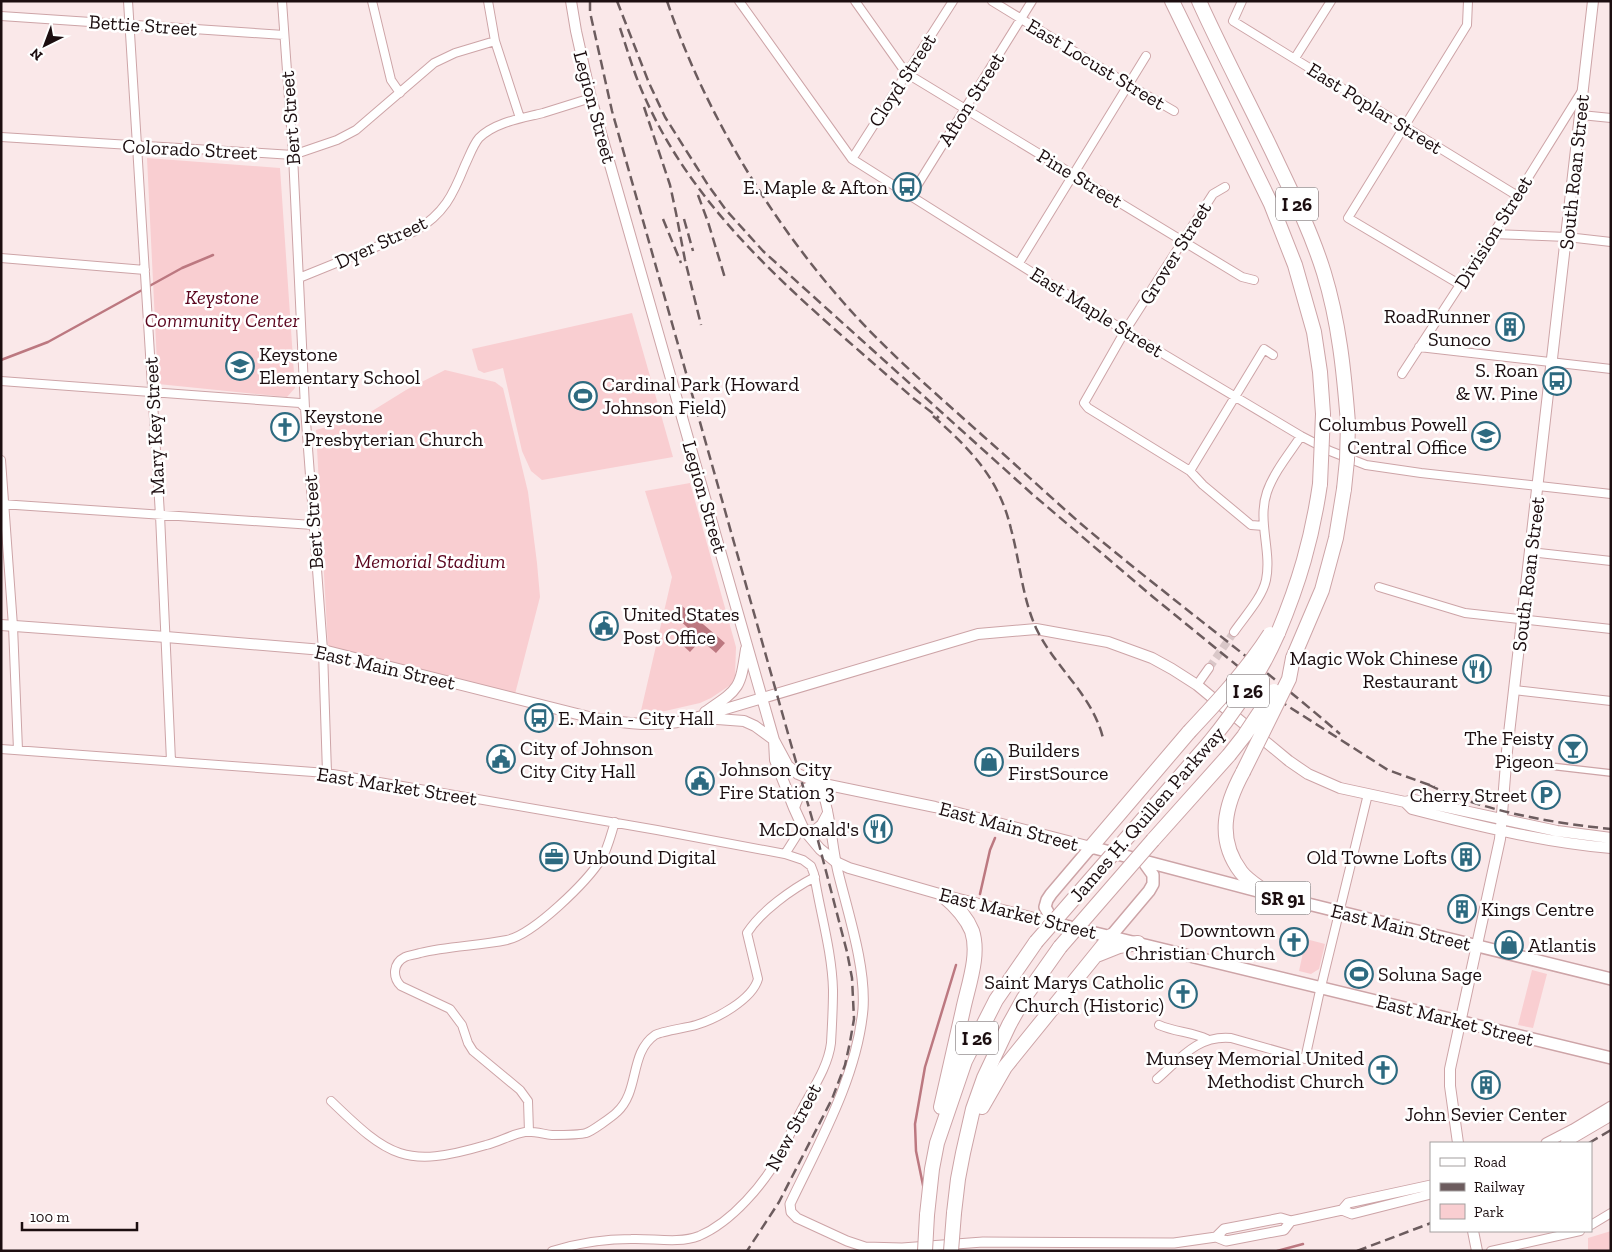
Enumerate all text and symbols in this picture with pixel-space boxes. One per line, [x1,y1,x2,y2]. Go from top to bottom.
street label: Bettie Street [88,9,199,41]
street label: East Locust Street [1022,13,1170,115]
north arrow [20,20,70,70]
street label: Cloyd Street [863,28,941,131]
text: N [27,44,46,64]
street label: Afton Street [933,47,1009,150]
street label: Legion Street [568,48,622,167]
street label: East Poplar Street [1303,57,1447,159]
street label: Bert Street [275,69,305,166]
street label: South Roan Street [1554,93,1594,251]
street label: Colorado Street [122,133,259,165]
street label: Pine Street [1033,143,1127,213]
street label: Division Street [1449,171,1538,293]
bus stop icon: E. Maple & Afton [892,172,922,202]
place label: E. Maple & Afton [743,175,889,199]
road number: I 26 [1276,188,1318,220]
street label: Grover Street [1134,197,1216,309]
street label: Dyer Street [331,210,431,274]
street label: East Maple Street [1026,261,1168,363]
park label: Keystone Community Center [145,285,299,332]
place label: RoadRunner Sunoco [1384,304,1491,351]
building icon: RoadRunner Sunoco [1495,312,1525,342]
place label: Keystone Elementary School [259,342,420,389]
school or university icon: Keystone Elementary School [225,351,255,381]
street label: Mary Key Street [138,356,170,496]
place label: S. Roan & W. Pine [1455,358,1539,405]
bus stop icon: S. Roan & W. Pine [1542,366,1572,396]
place label: Cardinal Park (Howard Johnson Field) [602,372,799,419]
sports icon: Cardinal Park (Howard Johnson Field) [568,381,598,411]
place label: Keystone Presbyterian Church [304,404,484,451]
church icon: Keystone Presbyterian Church [270,412,300,442]
place label: Columbus Powell Central Office [1319,412,1467,459]
school or university icon: Columbus Powell Central Office [1471,421,1501,451]
street label: Legion Street [678,438,733,557]
street label: Bert Street [298,473,328,570]
street label: South Roan Street [1507,495,1549,653]
park label: Memorial Stadium [355,549,506,573]
place label: United States Post Office [623,602,740,649]
public building icon: United States Post Office [589,611,619,641]
street label: East Main Street [312,639,458,695]
place label: Magic Wok Chinese Restaurant [1290,646,1459,693]
restaurant icon: Magic Wok Chinese Restaurant [1462,654,1492,684]
road number: I 26 [1227,674,1269,708]
bus stop icon: E. Main - City Hall [524,703,554,733]
place label: E. Main - City Hall [558,706,714,730]
street label: James H. Quillen Parkway [1064,721,1230,906]
place label: The Feisty Pigeon [1464,726,1555,773]
bar icon: The Feisty Pigeon [1558,734,1588,764]
place label: City of Johnson City City Hall [520,736,654,783]
place label: Builders FirstSource [1008,738,1109,785]
public building icon: City of Johnson City City Hall [486,744,516,774]
shop icon: Builders FirstSource [974,747,1004,777]
place label: Johnson City Fire Station 3 [719,757,835,804]
street label: East Market Street [315,762,479,811]
public building icon: Johnson City Fire Station 3 [685,766,715,796]
parking icon: Cherry Street [1531,780,1561,810]
place label: Cherry Street [1410,783,1528,807]
street label: East Main Street [937,796,1082,856]
restaurant icon: McDonald's [863,814,893,844]
place label: McDonald's [759,817,859,841]
office icon: Unbound Digital [539,842,569,872]
building icon: Old Towne Lofts [1451,842,1481,872]
place label: Unbound Digital [573,845,716,869]
place label: Old Towne Lofts [1307,845,1447,869]
road number: SR 91 [1256,881,1310,914]
street label: East Market Street [937,882,1100,944]
building icon: Kings Centre [1447,894,1477,924]
place label: Kings Centre [1481,897,1594,921]
street label: East Main Street [1328,898,1474,956]
place label: Downtown Christian Church [1125,918,1276,965]
church icon: Downtown Christian Church [1279,927,1309,957]
shop icon: Atlantis [1494,930,1524,960]
place label: Atlantis [1528,933,1596,957]
sports icon: Soluna Sage [1344,959,1374,989]
place label: Soluna Sage [1378,962,1482,986]
place label: Saint Marys Catholic Church (Historic) [984,970,1164,1017]
church icon: Saint Marys Catholic Church (Historic) [1168,979,1198,1009]
street label: East Market Street [1374,989,1537,1051]
road number: I 26 [956,1021,998,1054]
place label: Munsey Memorial United Methodist Church [1146,1046,1365,1093]
church icon: Munsey Memorial United Methodist Church [1368,1055,1398,1085]
building icon: John Sevier Center [1471,1070,1501,1100]
street label: New Street [760,1079,826,1175]
place label: John Sevier Center [1405,1102,1567,1126]
legend [1430,1142,1592,1232]
text: Road [1474,1153,1507,1171]
text: Railway [1474,1178,1525,1196]
scale bar [22,1200,138,1232]
text: Park [1474,1203,1504,1221]
text: 100 m [30,1208,69,1226]

